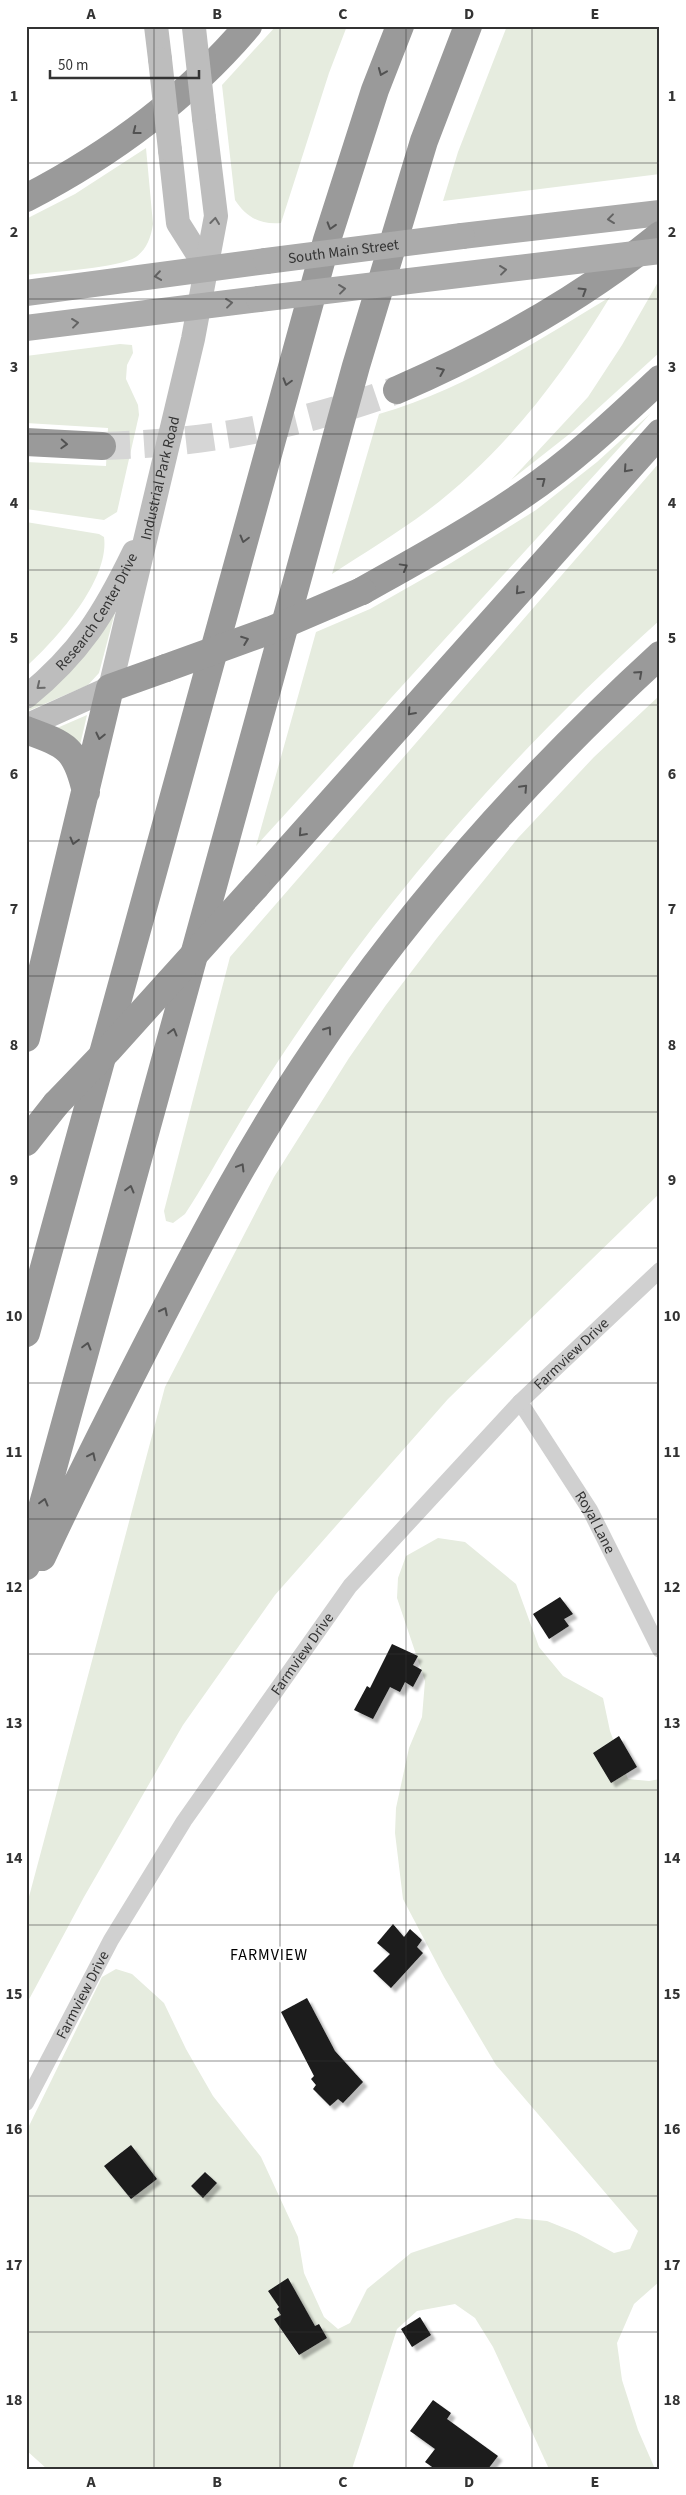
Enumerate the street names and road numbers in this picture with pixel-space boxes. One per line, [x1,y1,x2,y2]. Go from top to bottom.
street label: South Main Street [287,234,400,269]
street label: Industrial Park Road [135,414,185,542]
street label: Research Center Drive [51,549,143,675]
street label: Farmview Drive [529,1313,614,1395]
street label: Royal Lane [570,1487,621,1557]
street label: Farmview Drive [266,1608,339,1699]
street label: Farmview Drive [51,1947,114,2043]

